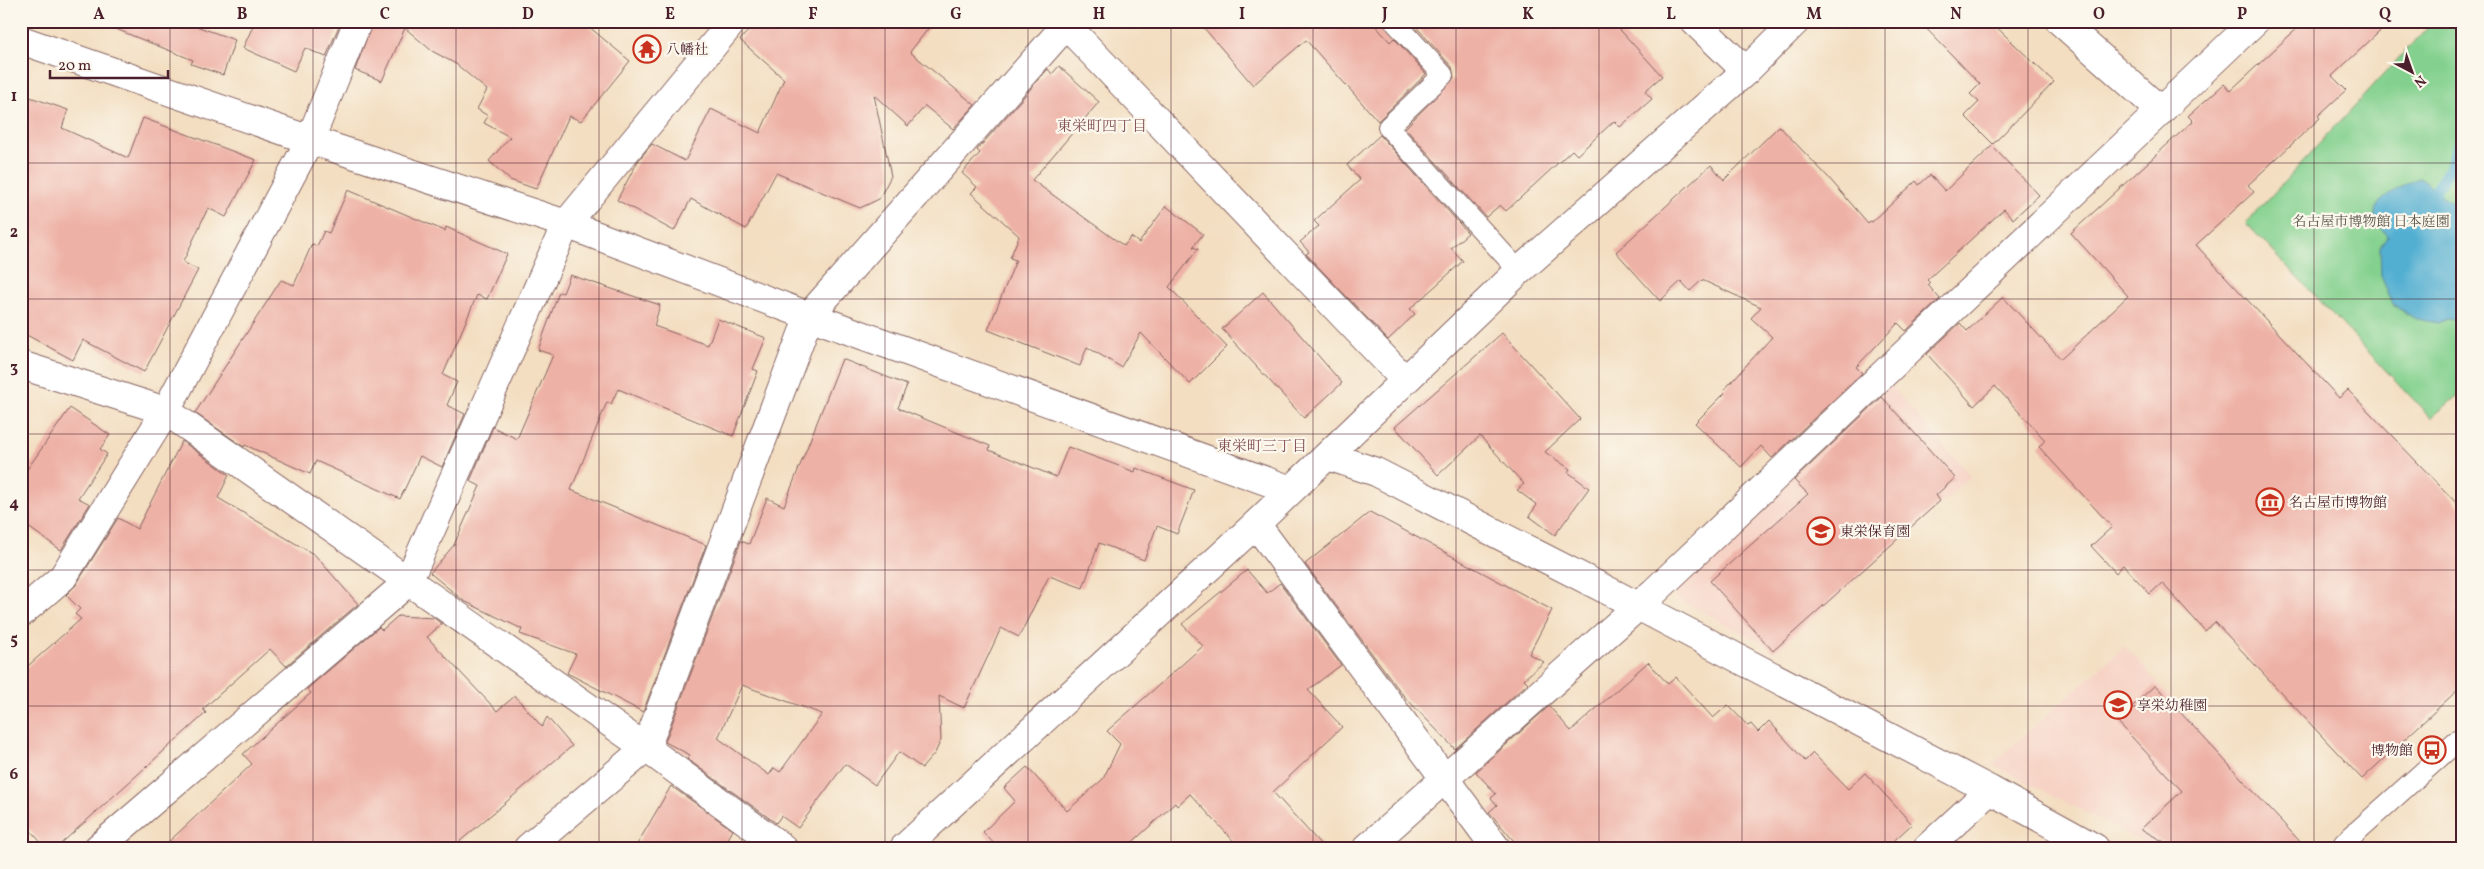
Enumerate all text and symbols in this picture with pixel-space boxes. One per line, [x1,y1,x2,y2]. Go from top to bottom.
text: A [93,4,105,26]
text: B [237,4,248,26]
text: C [380,4,390,26]
text: D [522,4,534,26]
text: E [665,4,675,26]
text: F [808,4,818,26]
text: G [950,4,962,26]
text: H [1093,4,1105,26]
text: I [1239,4,1245,26]
text: J [1381,4,1388,26]
text: K [1522,4,1534,26]
text: L [1666,4,1676,26]
text: M [1806,4,1822,26]
text: N [1950,4,1962,26]
text: O [2093,4,2105,26]
text: P [2237,4,2247,26]
text: Q [2379,4,2392,26]
temple icon: 八幡社 [632,34,662,64]
place label: 八幡社 [666,41,708,60]
scale bar [50,48,168,80]
north arrow [2386,48,2436,98]
text: 20 m [58,56,91,77]
text: N [2409,70,2430,91]
text: 1 [11,86,17,108]
district label: 東栄町四丁目 [1057,117,1147,138]
park label: 名古屋市博物館 日本庭園 [2293,213,2449,232]
text: 2 [10,222,18,244]
text: 3 [10,357,18,379]
district label: 東栄町三丁目 [1217,437,1307,458]
museum icon: 名古屋市博物館 [2255,487,2285,517]
text: 4 [9,493,19,515]
place label: 名古屋市博物館 [2289,494,2387,513]
school or university icon: 東栄保育園 [1806,516,1836,546]
place label: 東栄保育園 [1840,523,1910,542]
text: 5 [10,629,18,651]
school or university icon: 享栄幼稚園 [2103,690,2133,720]
place label: 享栄幼稚園 [2137,697,2207,716]
bus stop icon: 博物館 [2417,735,2447,765]
place label: 博物館 [2371,742,2413,761]
text: 6 [10,764,19,786]

